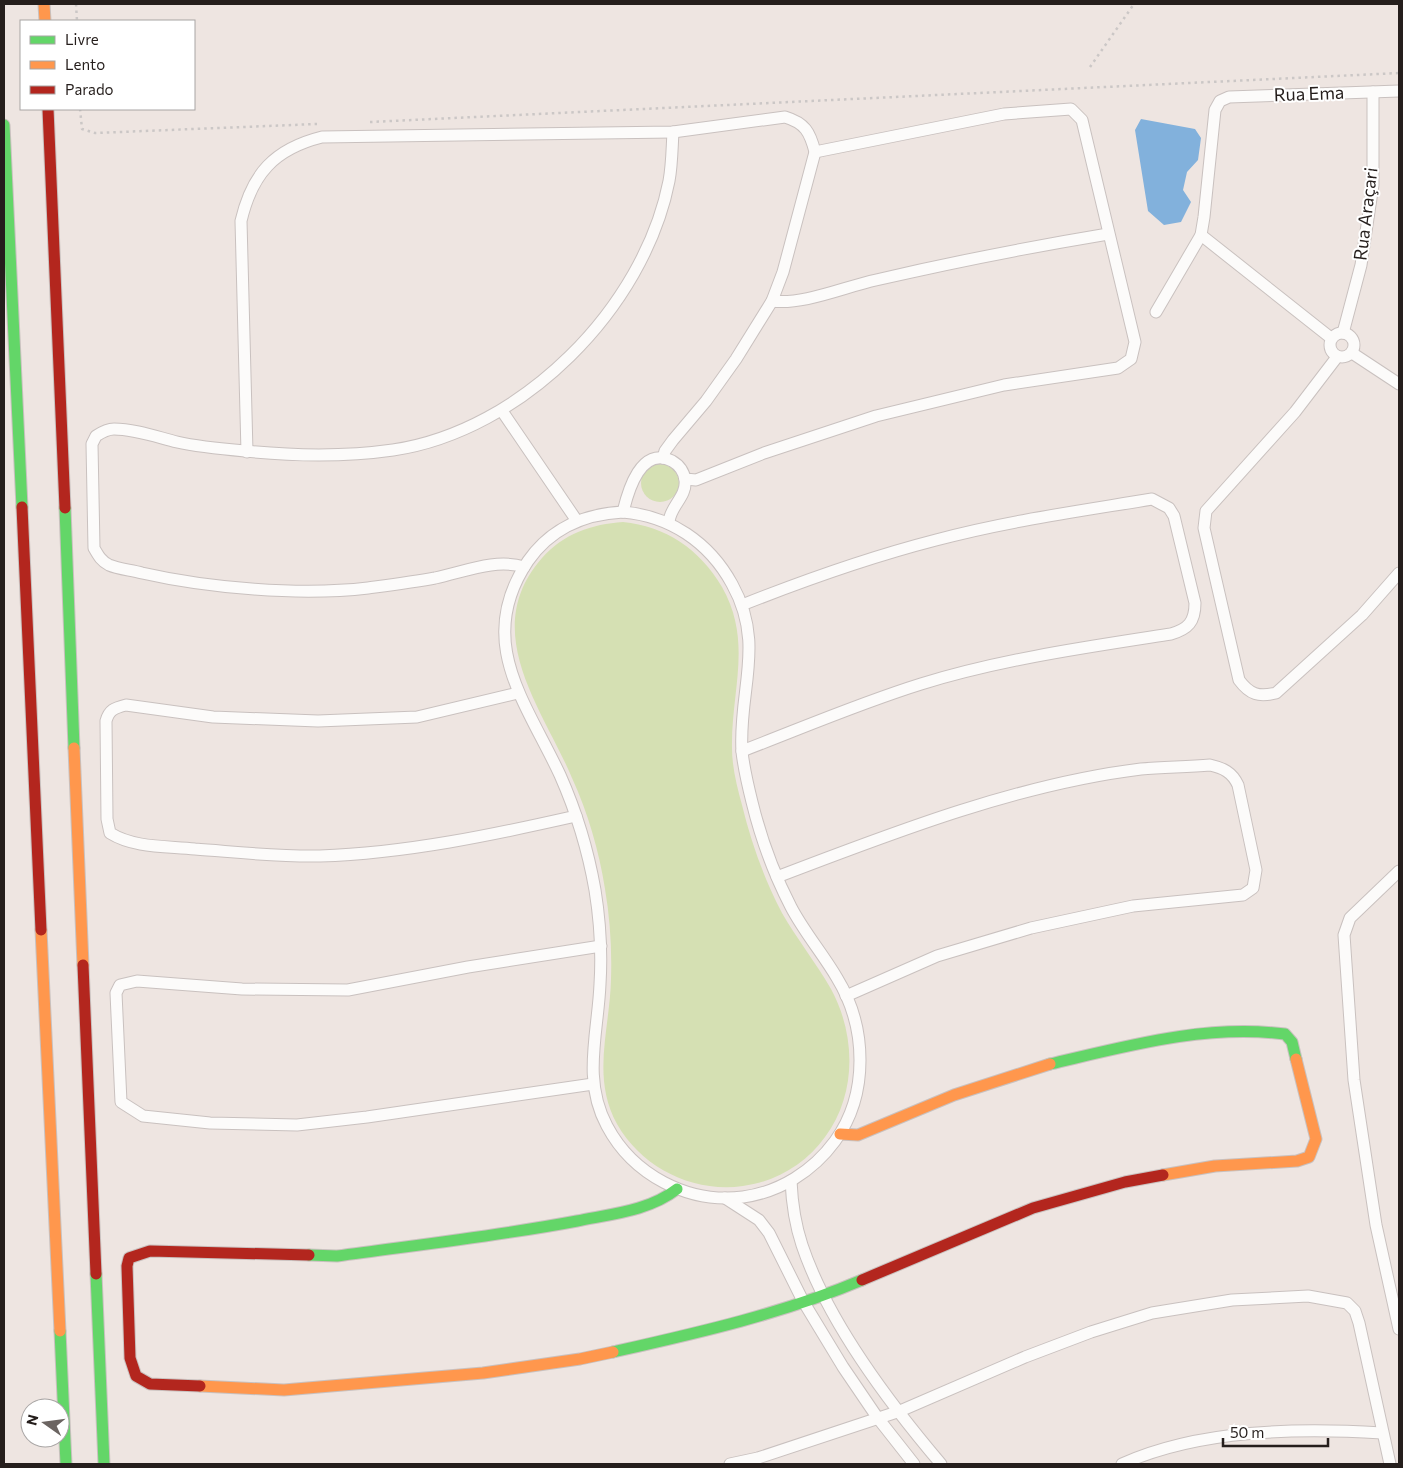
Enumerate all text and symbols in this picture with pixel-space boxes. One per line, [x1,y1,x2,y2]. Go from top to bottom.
legend [20,20,195,110]
text: Livre [65,30,99,48]
text: Lento [65,55,105,73]
text: Parado [65,80,114,98]
street label: Rua Ema [1273,81,1345,105]
street label: Rua Araçari [1348,166,1382,262]
north arrow [20,1398,70,1448]
text: N [22,1413,41,1427]
scale bar [1223,1416,1328,1448]
text: 50 m [1230,1423,1264,1441]

